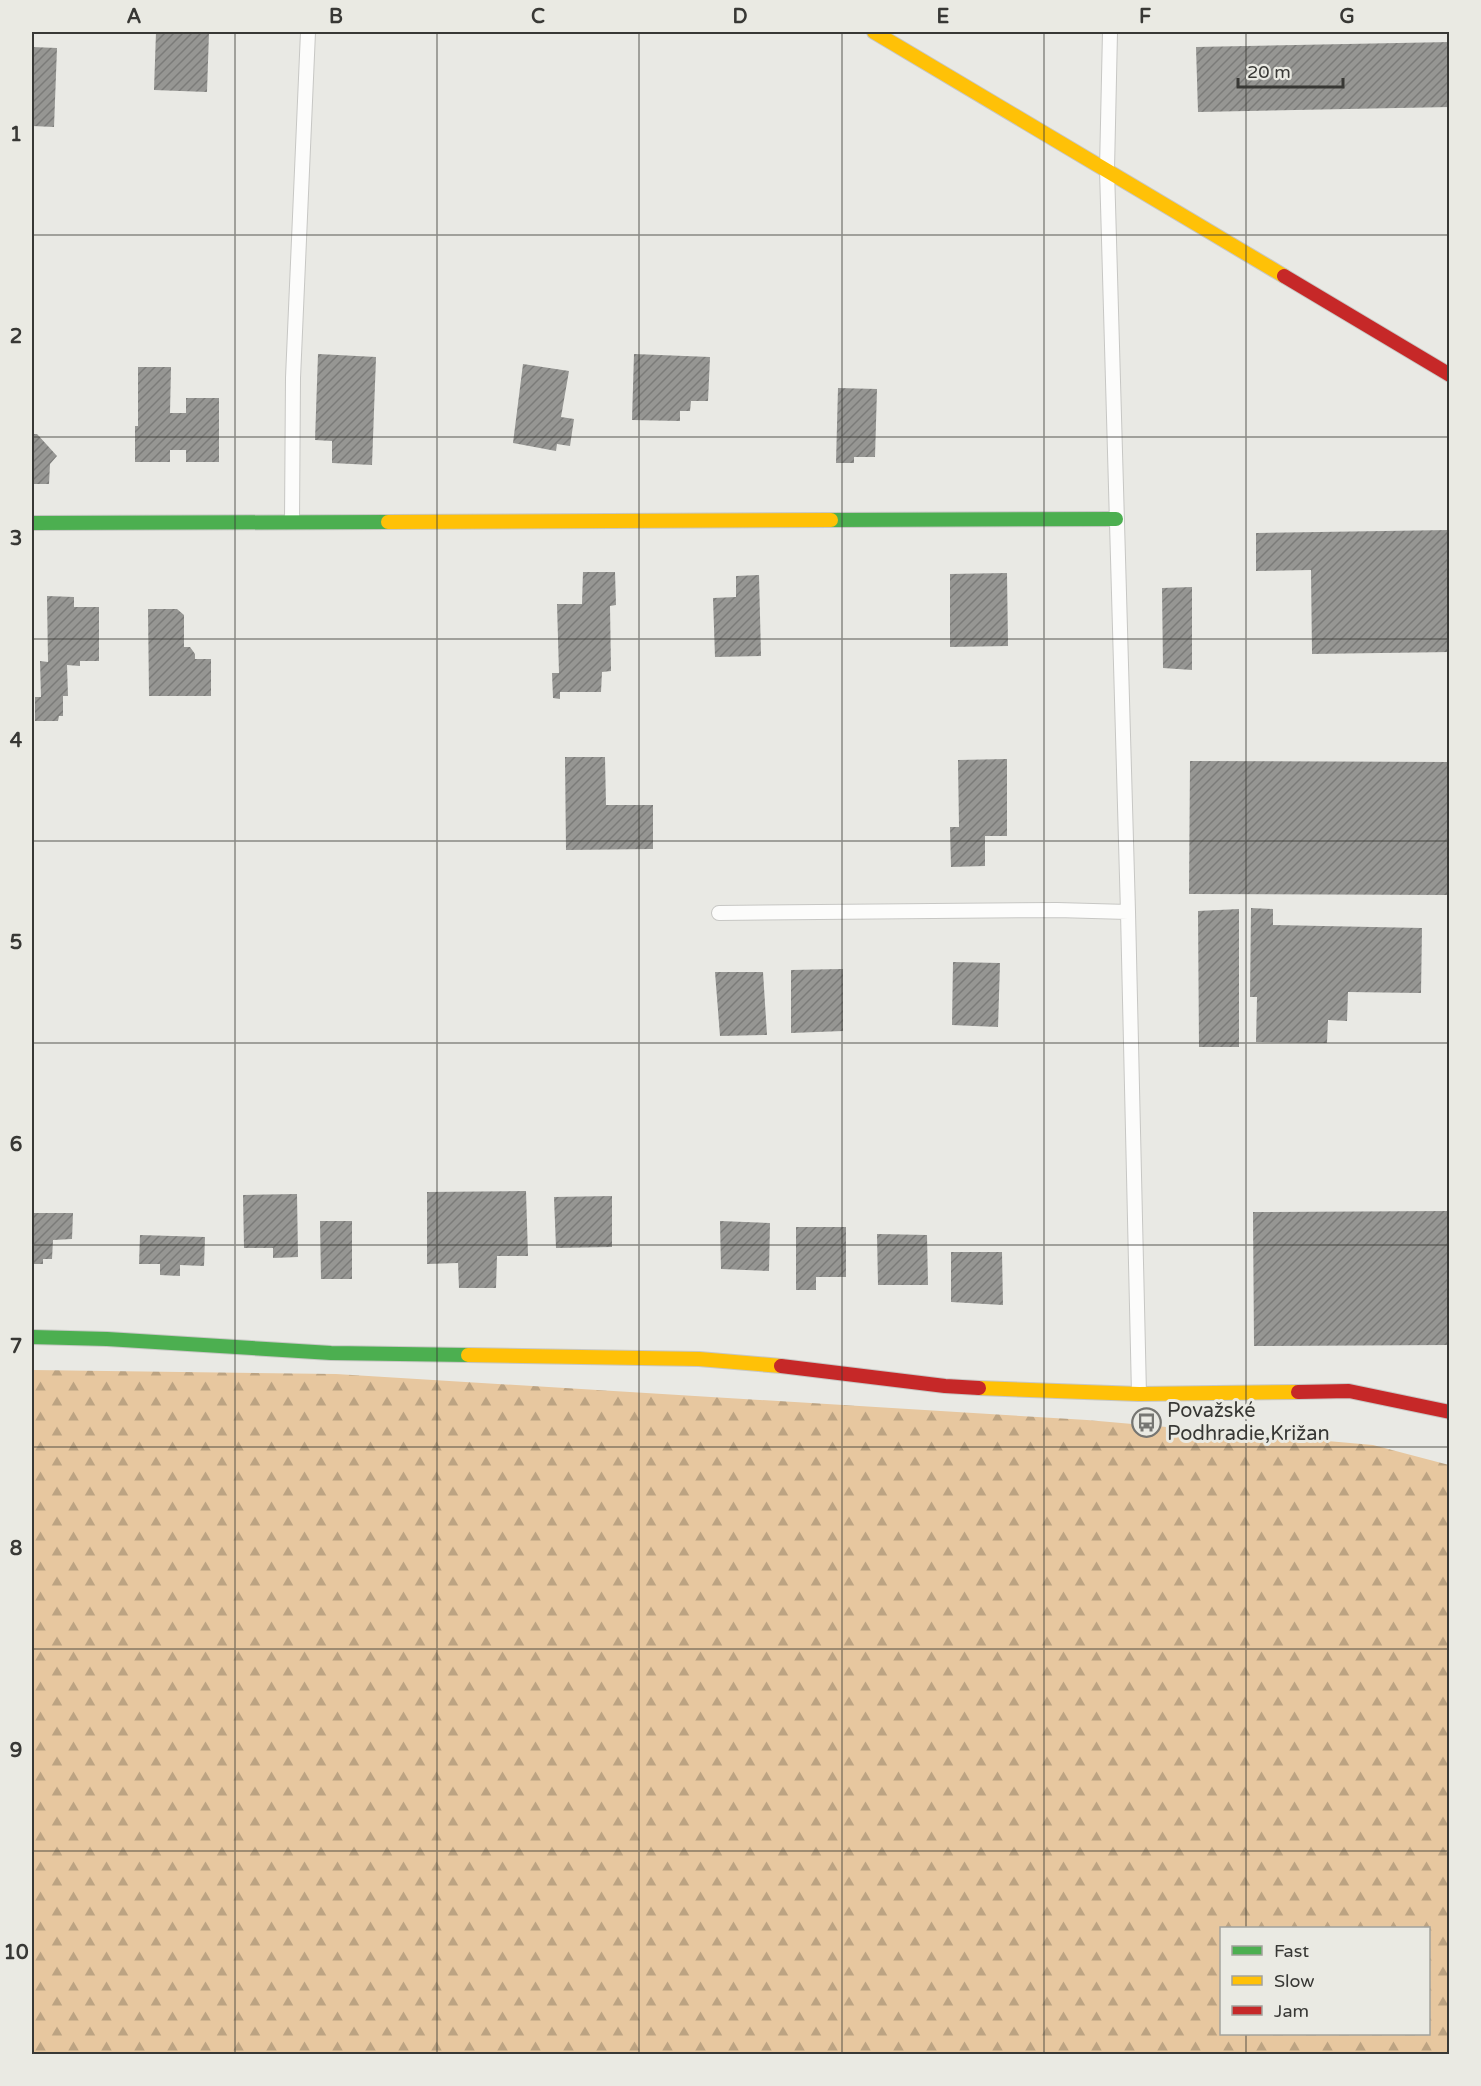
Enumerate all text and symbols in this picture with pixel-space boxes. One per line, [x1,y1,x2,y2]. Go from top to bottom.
text: A [127,5,142,29]
text: B [329,5,343,29]
text: C [531,5,545,29]
text: D [732,5,748,29]
text: E [937,5,950,29]
text: F [1139,5,1151,29]
text: G [1339,5,1355,29]
scale bar [1238,51,1343,89]
text: 20 m [1247,61,1291,83]
text: 1 [10,123,22,147]
text: 2 [10,325,22,349]
text: 3 [10,527,22,551]
text: 4 [10,729,23,753]
text: 5 [10,931,22,955]
text: 6 [10,1133,22,1157]
text: 7 [10,1335,22,1359]
place label: Považské Podhradie,Križan [1167,1399,1330,1446]
bus stop icon: Považské Podhradie,Križan [1130,1406,1162,1438]
text: 8 [10,1537,22,1561]
text: 9 [10,1739,22,1763]
legend [1220,1927,1430,2035]
text: Fast [1274,1940,1309,1962]
text: 10 [3,1941,29,1965]
text: Slow [1274,1970,1315,1992]
text: Jam [1274,2000,1309,2022]

